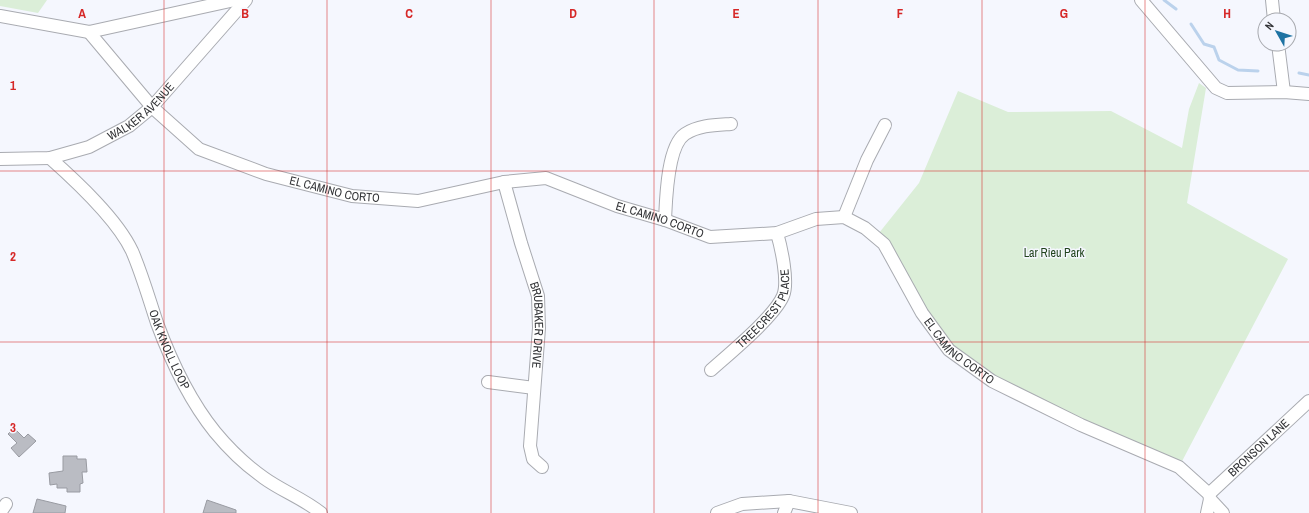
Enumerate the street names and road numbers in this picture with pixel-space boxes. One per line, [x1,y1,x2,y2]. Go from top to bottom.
street label: WALKER AVENUE [105,79,178,144]
street label: EL CAMINO CORTO [288,172,381,206]
street label: EL CAMINO CORTO [614,198,706,242]
street label: TREECREST PLACE [733,268,793,352]
street label: BRUBAKER DRIVE [526,280,547,369]
street label: OAK KNOLL LOOP [145,308,194,393]
street label: EL CAMINO CORTO [920,315,998,388]
street label: BRONSON LANE [1225,415,1293,480]

